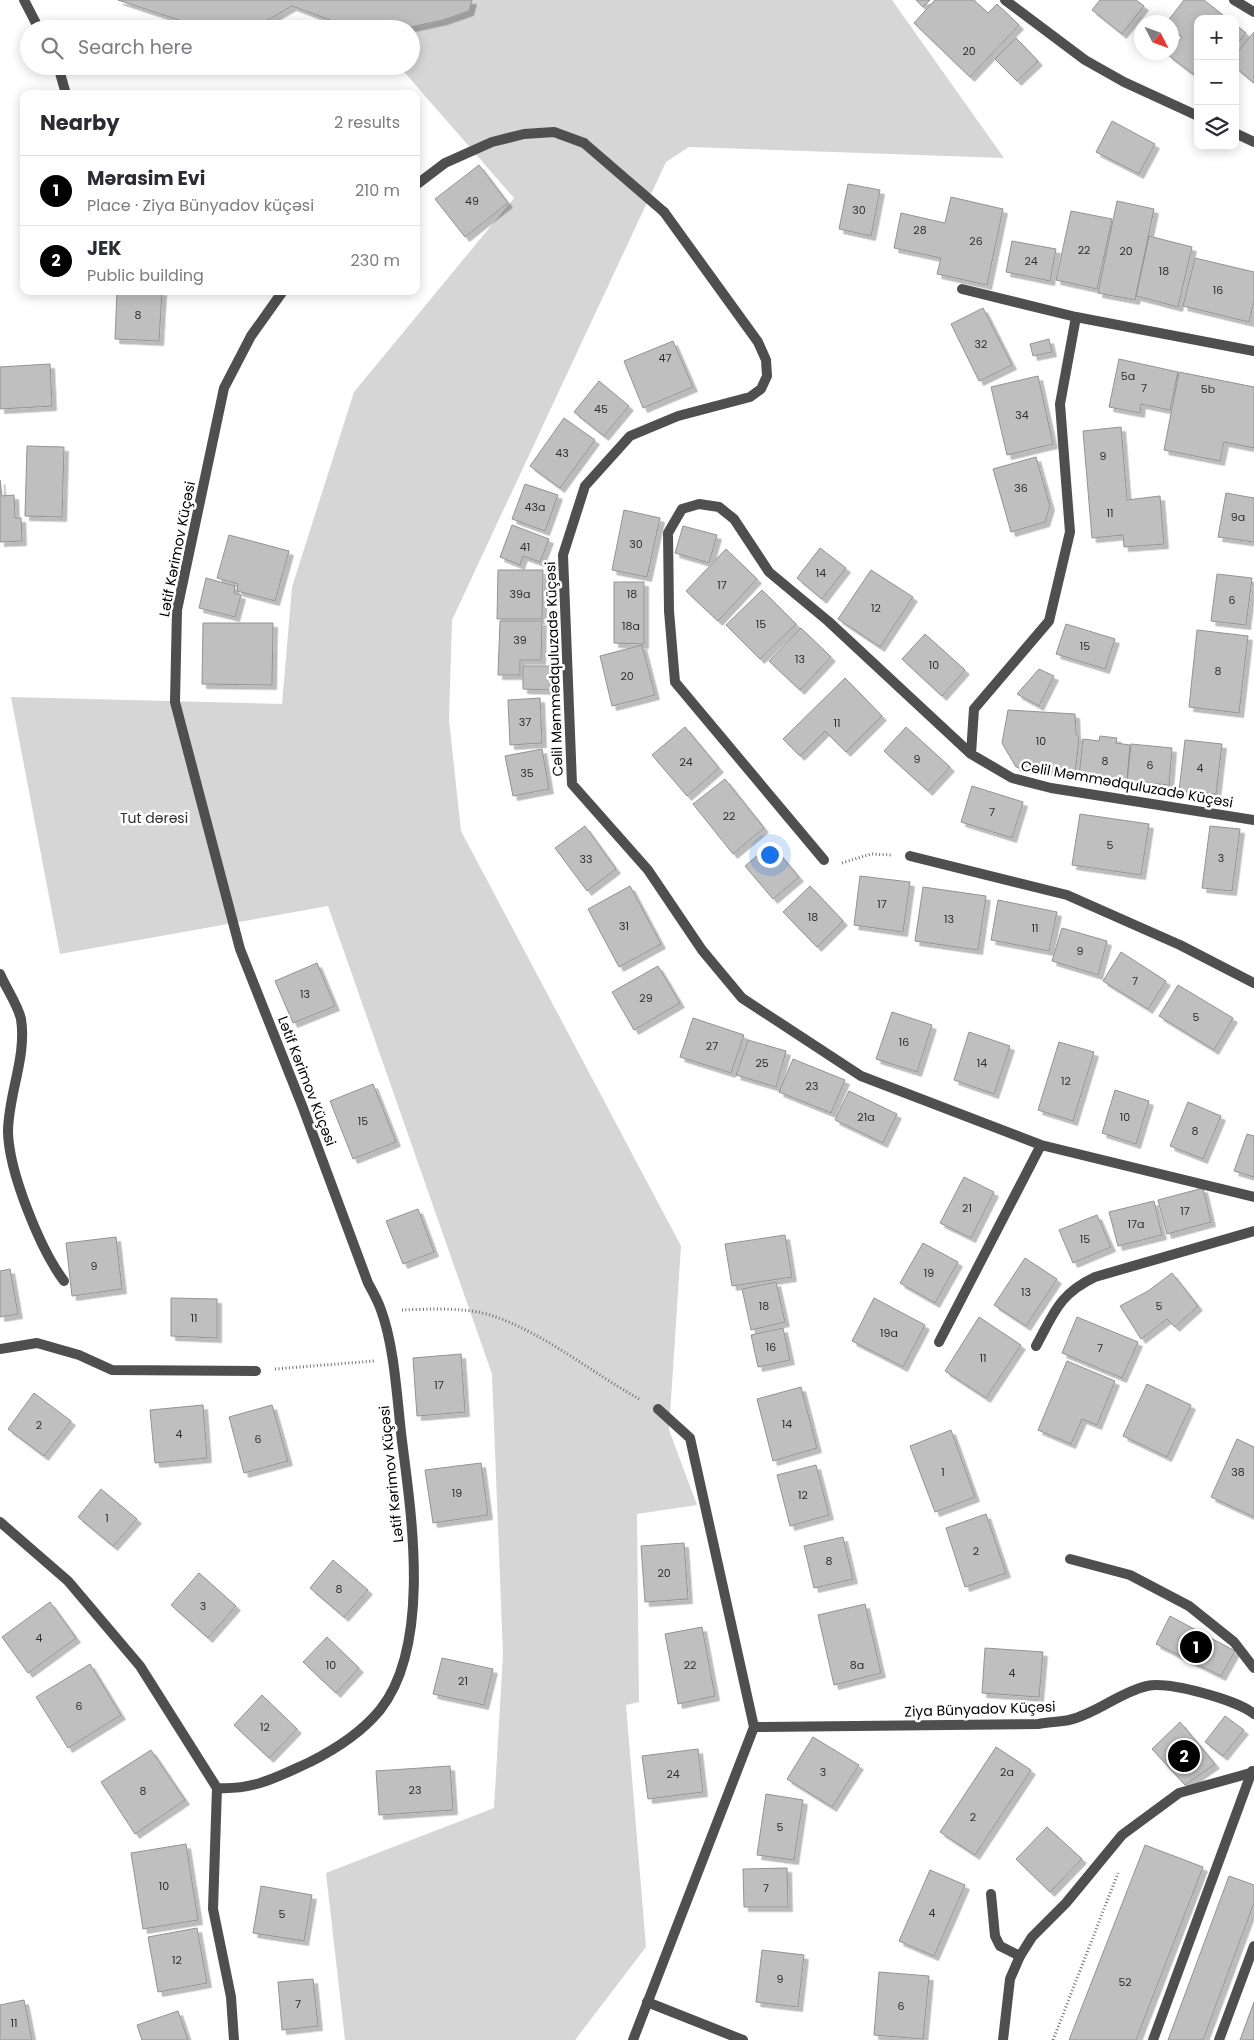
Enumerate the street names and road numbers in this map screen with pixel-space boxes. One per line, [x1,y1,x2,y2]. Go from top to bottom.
street label: Lətif Kərimov Küçəsi [154,480,200,618]
street label: Cəlil Məmmədquluzadə Küçəsi [540,561,568,777]
street label: Cəlil Məmmədquluzadə Küçəsi [1019,755,1235,813]
street label: Lətif Kərimov Küçəsi [273,1013,341,1149]
street label: Lətif Kərimov Küçəsi [374,1405,408,1543]
street label: Ziya Bünyadov Küçəsi [904,1696,1056,1722]

